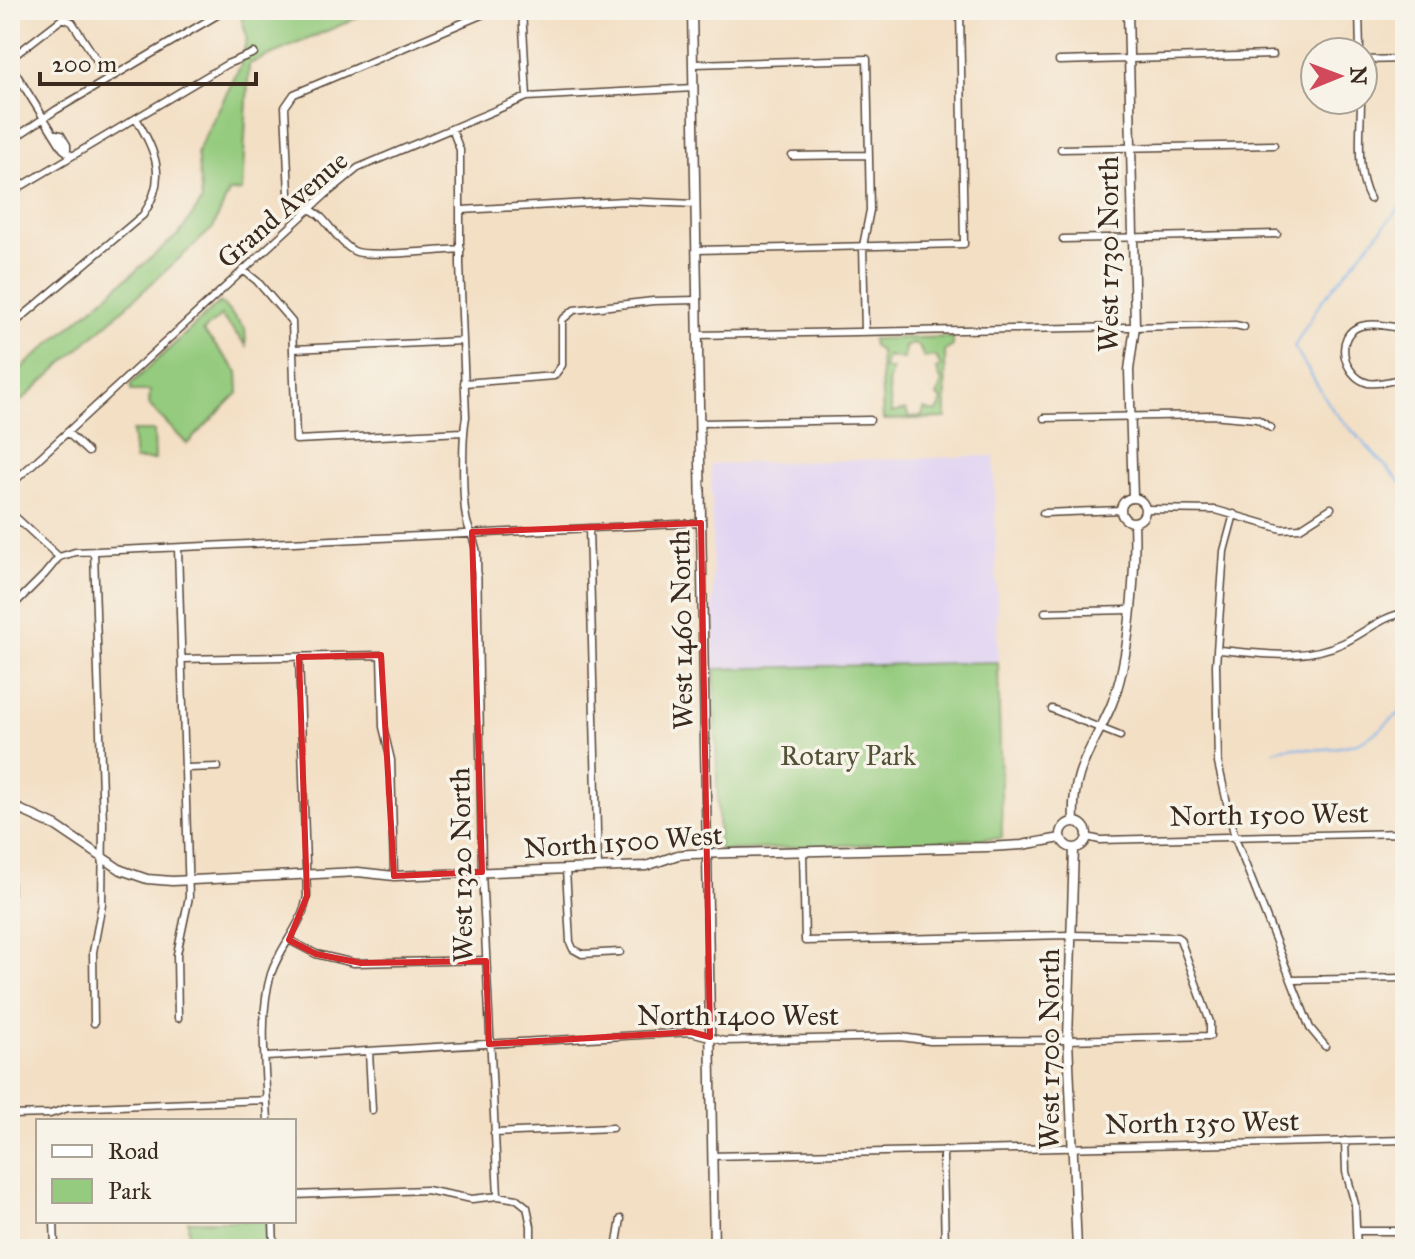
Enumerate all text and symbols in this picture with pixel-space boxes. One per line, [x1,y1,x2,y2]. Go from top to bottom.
scale bar [40,36,256,86]
north arrow [1299,36,1379,116]
text: 200 m [52,49,117,79]
text: N [1345,66,1372,86]
street label: Grand Avenue [210,143,355,276]
street label: West 1730 North [1091,155,1126,352]
street label: West 1460 North [662,529,701,730]
park label: Rotary Park [780,738,916,773]
street label: West 1320 North [442,767,481,963]
street label: North 1500 West [1169,795,1369,834]
street label: North 1500 West [522,817,724,866]
street label: West 1700 North [1032,948,1067,1150]
street label: North 1400 West [637,998,839,1033]
street label: North 1350 West [1105,1103,1300,1142]
legend [36,1119,296,1223]
text: Road [108,1136,159,1166]
text: Park [108,1176,152,1206]

